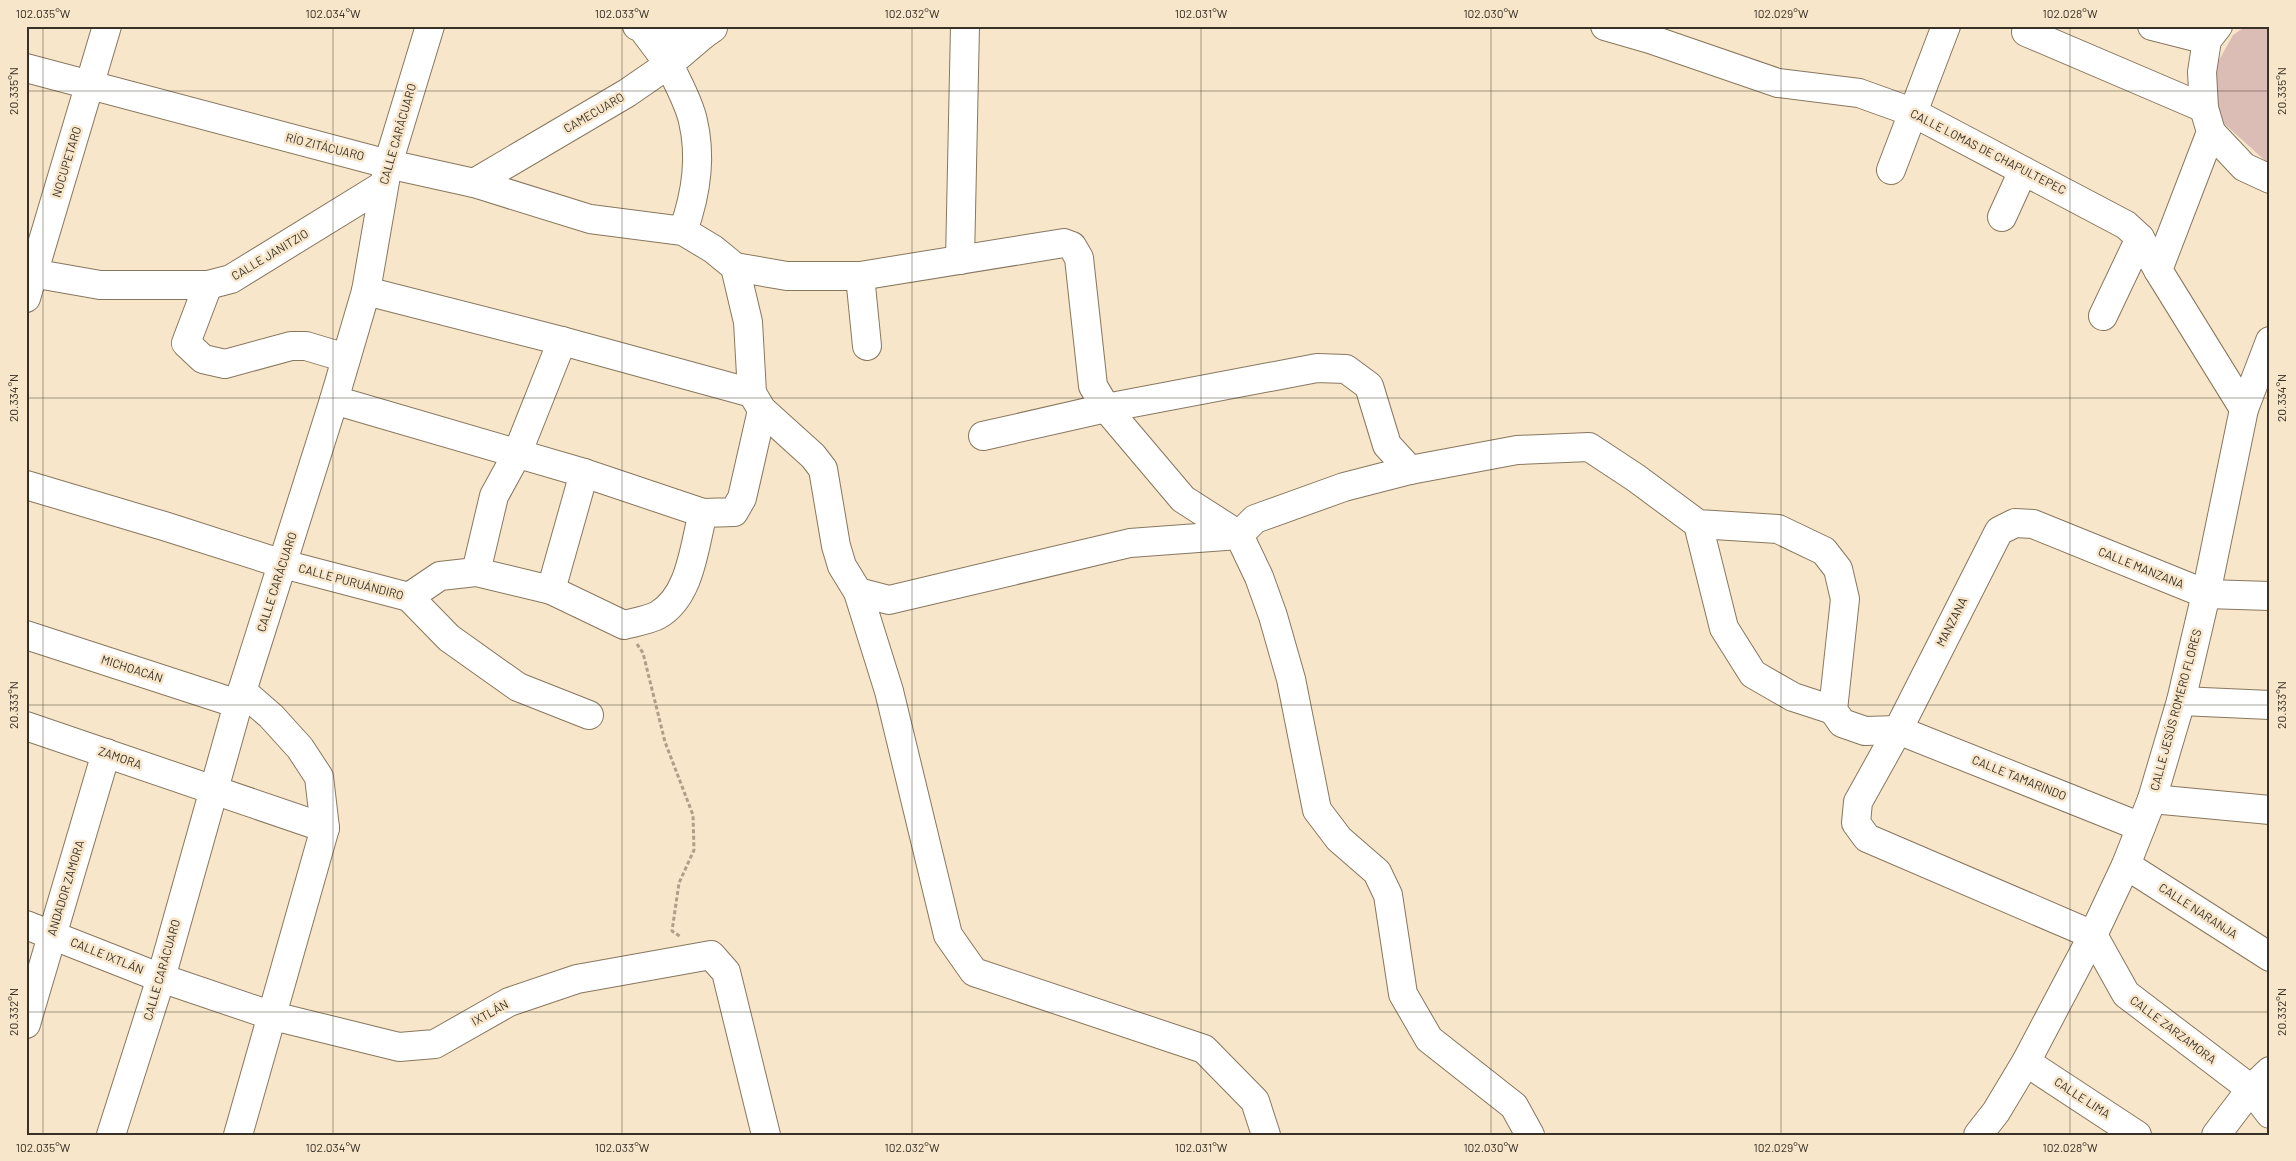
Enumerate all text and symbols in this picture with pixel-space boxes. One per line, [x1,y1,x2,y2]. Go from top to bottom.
text: 102.035°W [16,6,71,20]
text: 102.034°W [305,6,361,20]
text: 102.033°W [595,6,650,20]
text: 102.032°W [885,6,940,20]
text: 102.031°W [1175,6,1228,20]
text: 102.030°W [1463,6,1519,20]
text: 102.029°W [1754,6,1809,20]
text: 102.028°W [2043,6,2098,20]
text: 20.335°N [6,67,20,115]
text: 20.335°N [2274,67,2288,115]
street label: CALLE CARÁCUARO [376,82,418,186]
street label: CAMECUARO [561,89,626,135]
street label: CALLE LOMAS DE CHAPULTEPEC [1908,106,2069,197]
street label: NOCUPETARO [49,125,83,199]
street label: RÍO ZITÁCUARO [285,130,366,163]
street label: CALLE JANITZIO [229,226,310,283]
text: 20.334°N [6,374,20,422]
text: 20.334°N [2274,374,2288,422]
street label: CALLE CARÁCUARO [253,530,299,633]
street label: CALLE MANZANA [2097,544,2186,591]
street label: CALLE PURUÁNDIRO [297,560,405,602]
street label: MANZANA [1933,595,1969,648]
street label: CALLE JESÚS ROMERO FLORES [2147,627,2203,792]
street label: MICHOACÁN [100,651,165,685]
text: 20.333°N [6,681,20,729]
text: 20.333°N [2274,681,2288,729]
street label: ZAMORA [97,743,144,771]
street label: CALLE TAMARINDO [1970,752,2069,802]
street label: ANDADOR ZAMORA [44,838,86,937]
street label: CALLE NARANJA [2157,880,2240,941]
street label: CALLE CARÁCUARO [140,918,182,1022]
street label: CALLE IXTLÁN [69,934,146,976]
text: 20.332°N [6,988,20,1036]
text: 20.332°N [2274,988,2288,1036]
street label: CALLE ZARZAMORA [2128,992,2219,1066]
street label: IXTLÁN [469,996,510,1028]
street label: CALLE LIMA [2052,1074,2113,1120]
text: 102.035°W [16,1140,71,1154]
text: 102.034°W [305,1140,361,1154]
text: 102.033°W [595,1140,650,1154]
text: 102.032°W [885,1140,940,1154]
text: 102.031°W [1175,1140,1228,1154]
text: 102.030°W [1463,1140,1519,1154]
text: 102.029°W [1754,1140,1809,1154]
text: 102.028°W [2043,1140,2098,1154]

